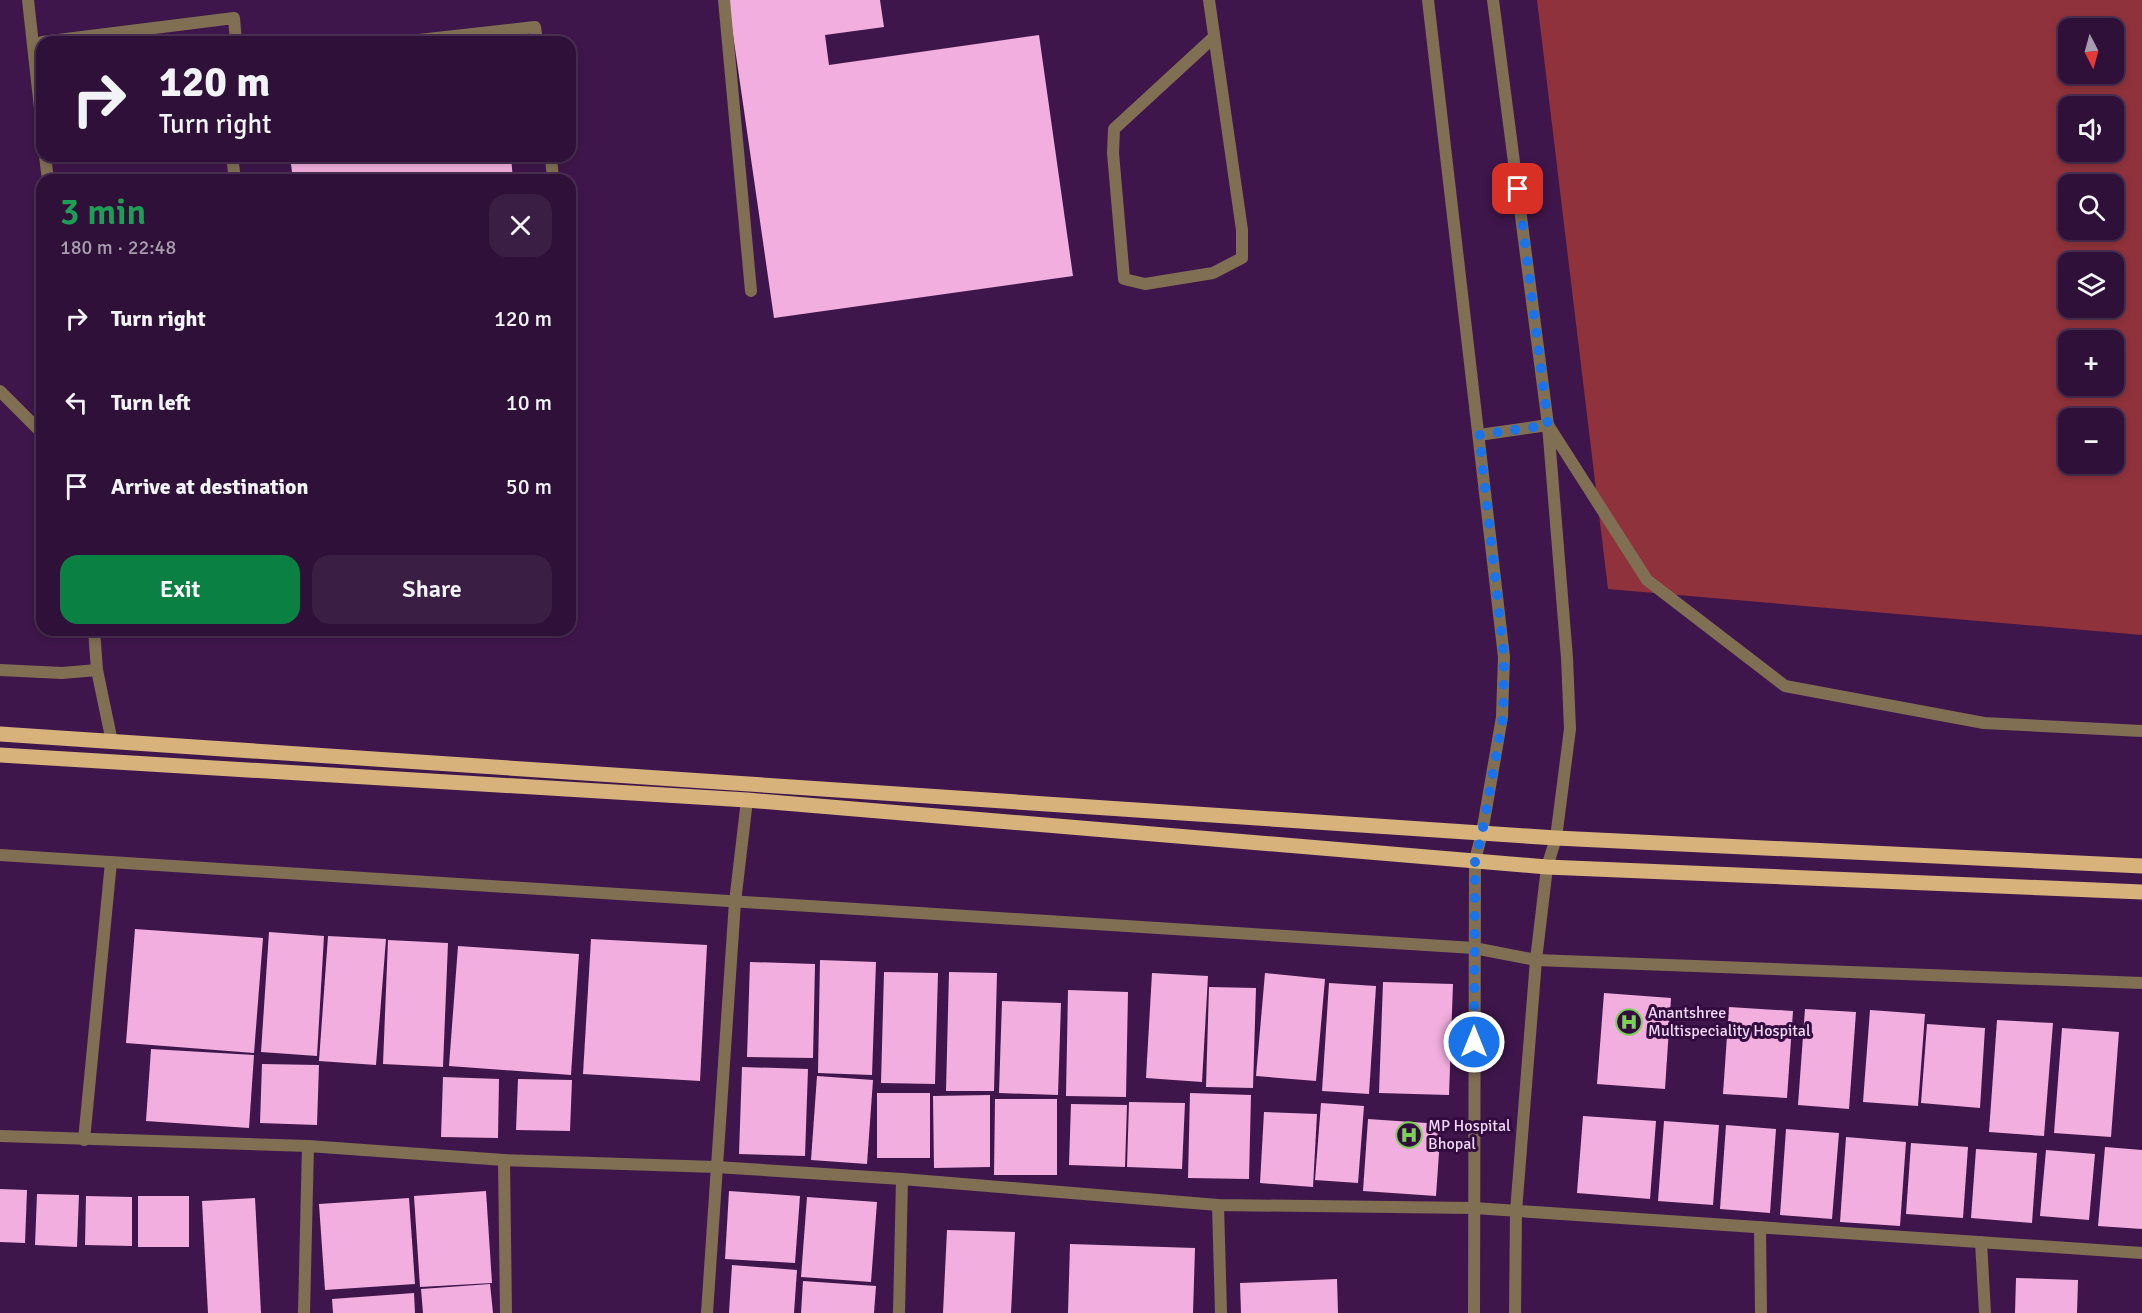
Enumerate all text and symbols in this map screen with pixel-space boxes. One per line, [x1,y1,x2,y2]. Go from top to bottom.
north arrow [2058,18,2124,84]
map controls [2058,18,2124,474]
text: 120 m [159,57,270,108]
icon: right [60,60,138,138]
button: sound [2058,96,2124,162]
text: Turn right [159,108,272,141]
pin [1492,163,1543,214]
icon: arrive [1501,172,1534,205]
button: search [2058,174,2124,240]
text: 3 min [60,190,146,235]
button: close [489,194,552,257]
text: 180 m · 22:48 [60,235,176,260]
button: layers [2058,252,2124,318]
icon: right [60,302,93,335]
text: Turn right [111,305,206,332]
text: 120 m [494,305,552,332]
button: + [2058,330,2124,396]
icon: left [60,386,93,419]
text: Turn left [111,389,191,416]
text: 10 m [506,389,552,416]
button: − [2058,408,2124,474]
icon: arrive [60,470,93,503]
text: Arrive at destination [111,473,308,500]
text: 50 m [506,473,552,500]
button: Exit [60,555,300,624]
button: Share [312,555,552,624]
place label: Anantshree Multispeciality Hospital [1648,1003,1811,1041]
hospital icon: Anantshree Multispeciality Hospital [1614,1007,1644,1037]
position arrow [1442,1010,1506,1074]
place label: MP Hospital Bhopal [1428,1116,1511,1154]
hospital icon: MP Hospital Bhopal [1394,1120,1424,1150]

